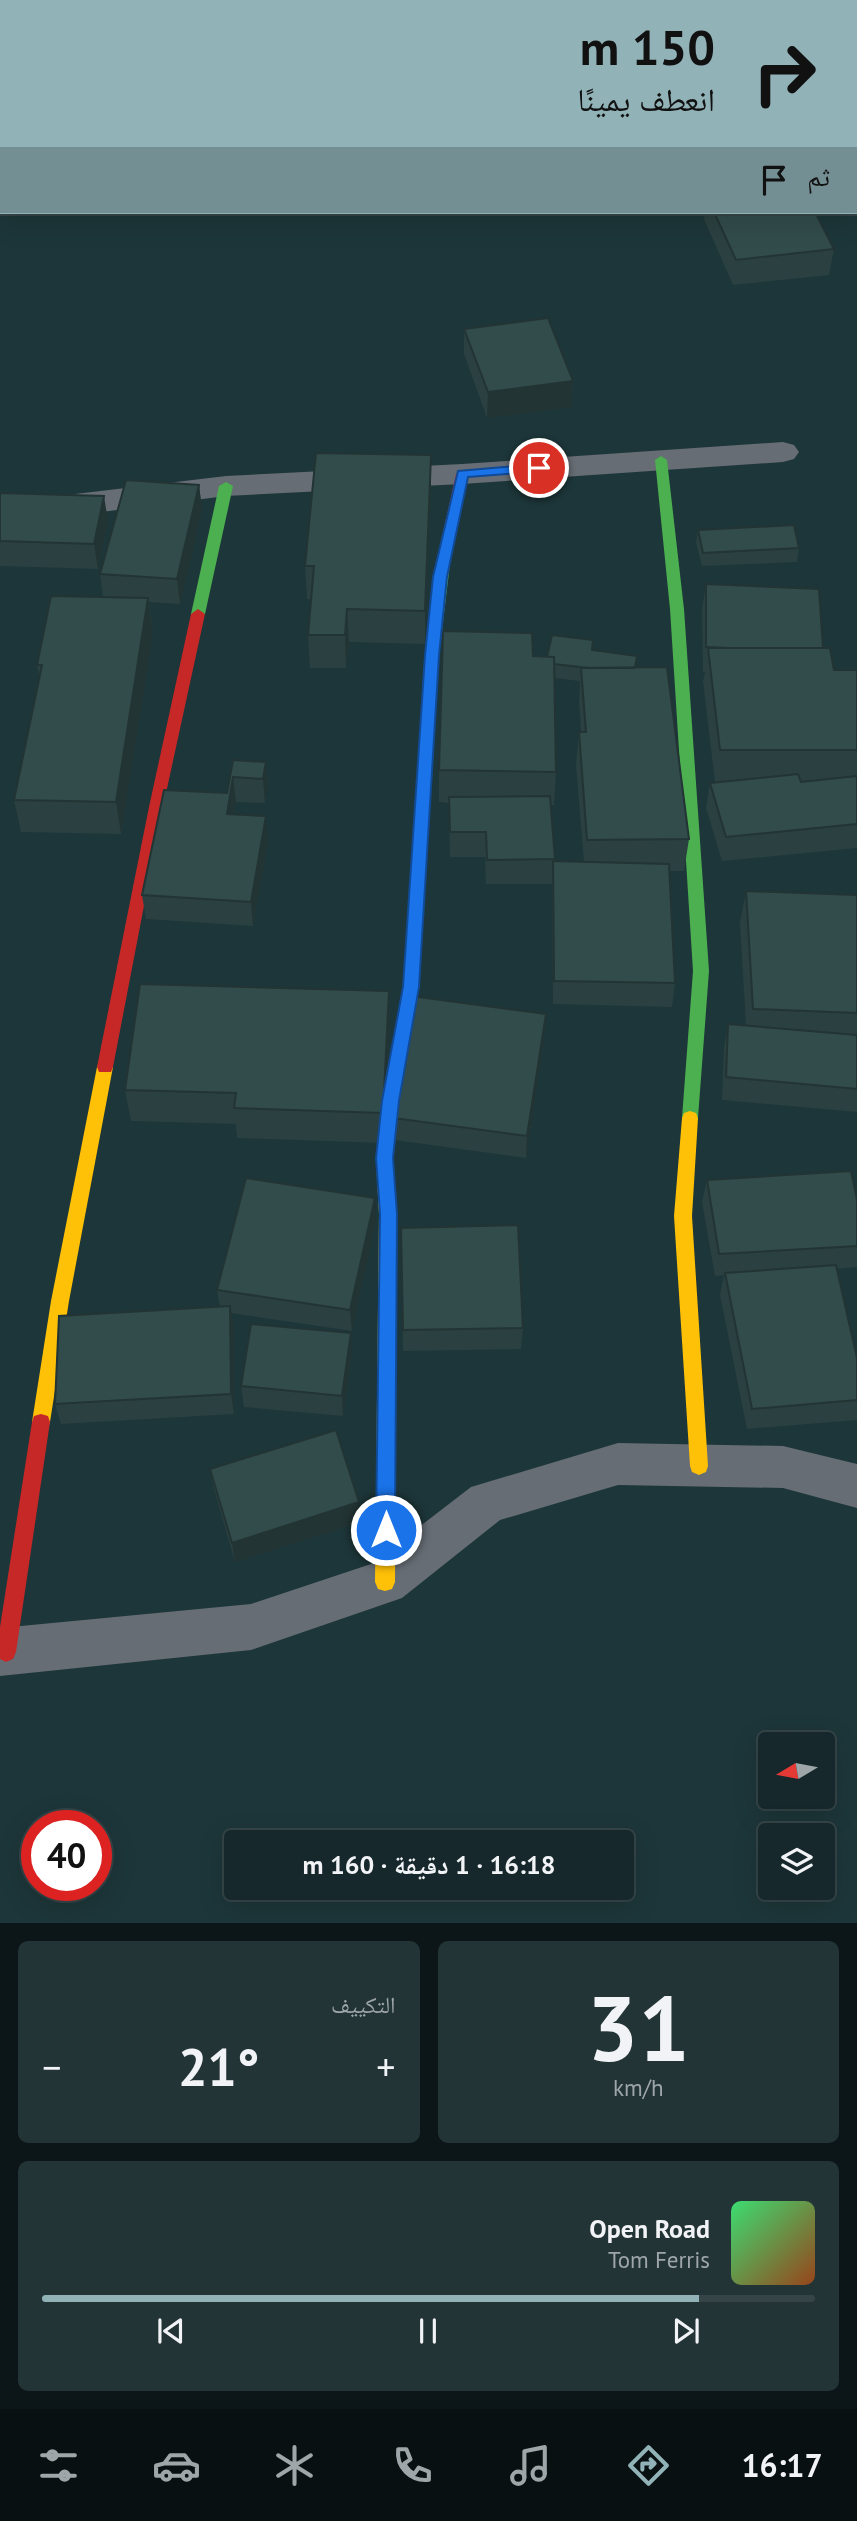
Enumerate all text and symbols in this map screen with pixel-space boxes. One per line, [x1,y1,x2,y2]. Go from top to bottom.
text: 150 m [580,15,715,79]
icon: right [739,28,830,119]
text: انعطف يمينًا [577,78,715,120]
text: ثم [807,160,830,193]
icon: arrive [755,161,793,199]
pin [509,438,569,498]
icon: arrive [520,449,558,487]
position arrow [349,1493,423,1567]
north arrow [758,1732,835,1810]
map controls [758,1732,835,1900]
speed limit sign: 40 [21,1810,112,1901]
button: layers [758,1823,835,1900]
text: 16:18 · 1 دقيقة · 160 m [302,1848,556,1881]
text: 31 [587,1968,690,2086]
text: التكييف [331,1990,396,2019]
text: 21° [178,2033,260,2100]
text: − [42,2042,61,2091]
text: + [376,2042,395,2091]
text: km/h [613,2073,663,2102]
text: Open Road [589,2212,710,2245]
text: Tom Ferris [608,2245,710,2274]
icon: previous [152,2312,190,2350]
icon: pause [409,2312,447,2350]
icon: next [667,2312,705,2350]
icon: filters [34,2441,83,2490]
icon: car [152,2441,201,2490]
icon: climate [270,2441,319,2490]
icon: phone [388,2441,437,2490]
icon: music [506,2441,555,2490]
icon: directions [624,2441,673,2490]
text: 16:17 [741,2444,823,2486]

